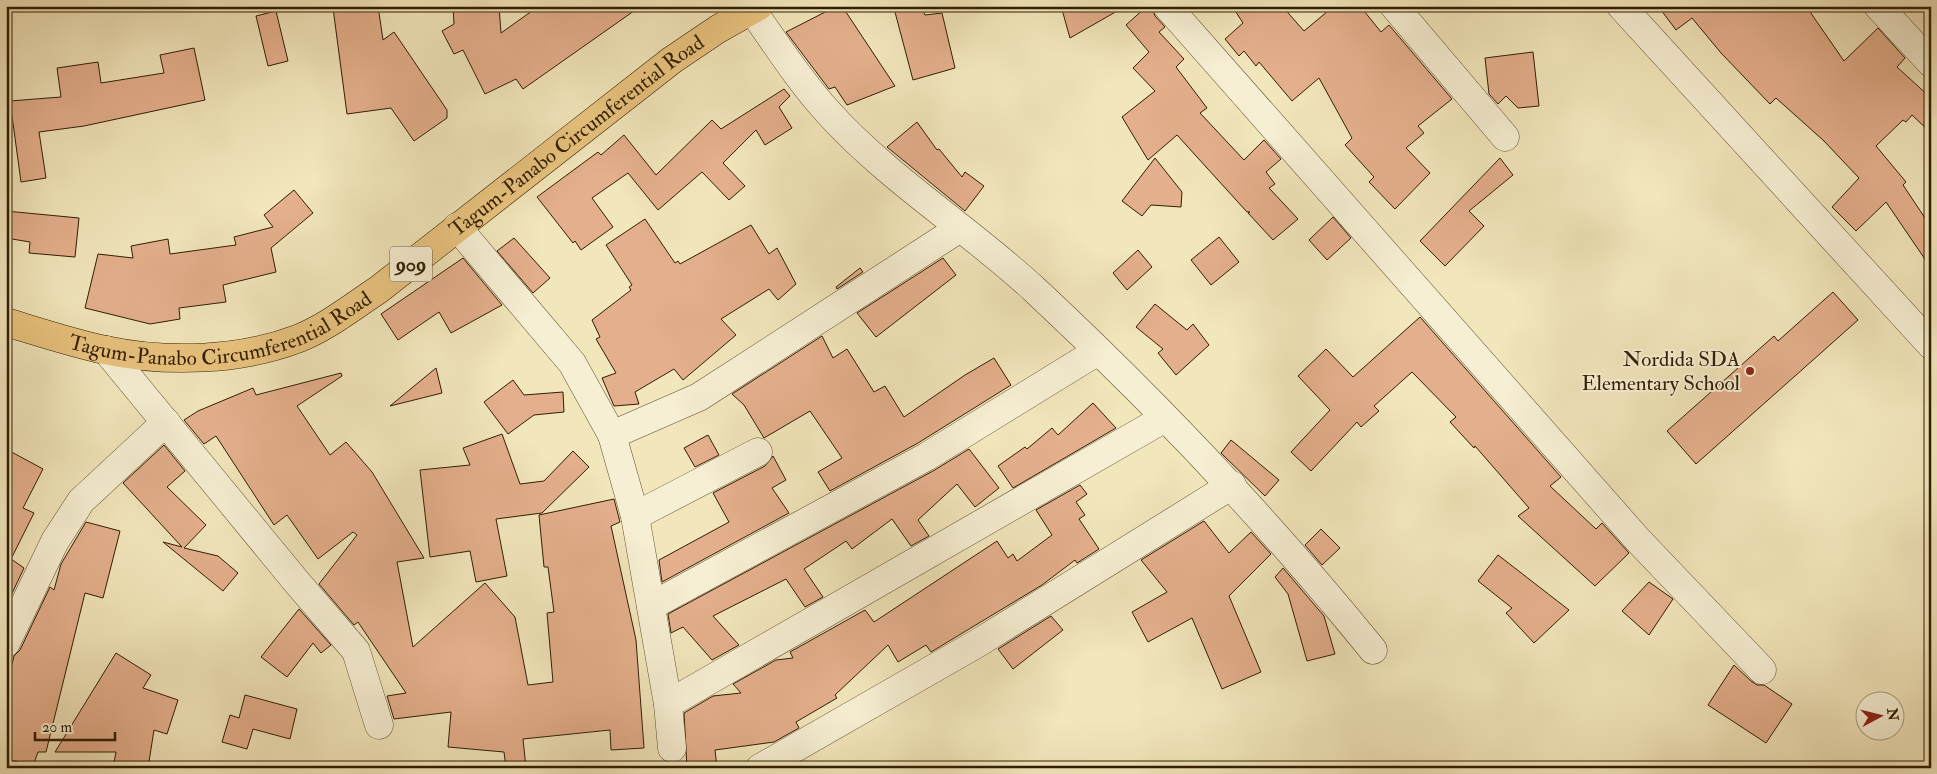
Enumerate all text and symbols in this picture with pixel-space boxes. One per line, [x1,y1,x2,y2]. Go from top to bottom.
street label: Tagum-Panabo Circumferential Road [444,29,710,243]
road number: 909 [390,246,432,282]
street label: Tagum-Panabo Circumferential Road [66,285,377,372]
place label: Nordida SDA Elementary School [1582,346,1741,397]
marker: Nordida SDA Elementary School [1744,365,1756,377]
north arrow [1854,692,1904,742]
text: N [1883,706,1902,722]
scale bar [35,709,115,741]
text: 20 m [42,718,72,737]

